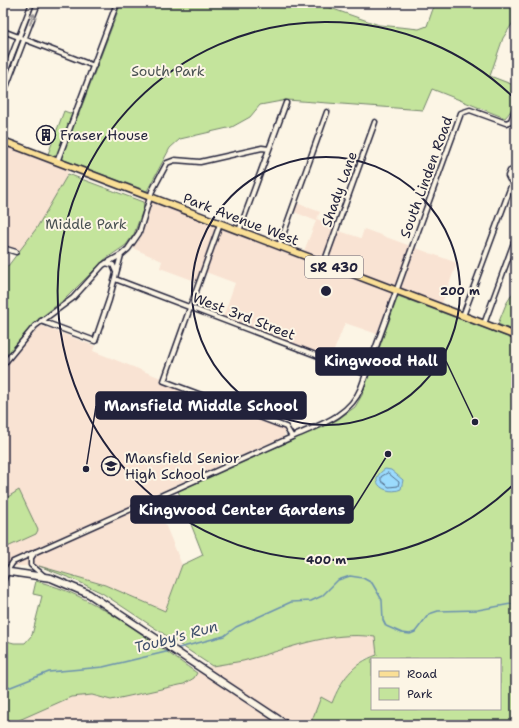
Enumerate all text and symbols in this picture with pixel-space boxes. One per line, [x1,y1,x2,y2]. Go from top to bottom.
one-way arrow [28,14,36,26]
park label: South Park [131,62,205,80]
street label: South Linden Road [396,114,456,240]
building icon: Fraser House [35,124,57,146]
place label: Fraser House [60,126,149,144]
street label: Shady Lane [317,149,361,229]
street label: Park Avenue West [181,189,301,249]
park label: Middle Park [45,215,127,233]
road number: SR 430 [305,256,363,278]
text: 200 m [440,283,480,299]
centre of rings [319,284,333,298]
street label: West 3rd Street [190,288,298,344]
callout: Kingwood Hall [316,348,446,375]
text: Kingwood Hall [324,351,438,371]
callout: Mansfield Middle School [96,392,306,419]
text: Mansfield Middle School [104,396,298,416]
place label: Mansfield Senior High School [125,449,240,483]
school or university icon: Mansfield Senior High School [100,455,122,477]
callout: Kingwood Center Gardens [131,496,353,523]
text: Kingwood Center Gardens [139,500,345,520]
text: 400 m [306,552,346,568]
water label: Touby's Run [132,616,220,658]
legend [371,658,501,710]
text: Road [407,666,438,682]
text: Park [407,686,433,702]

